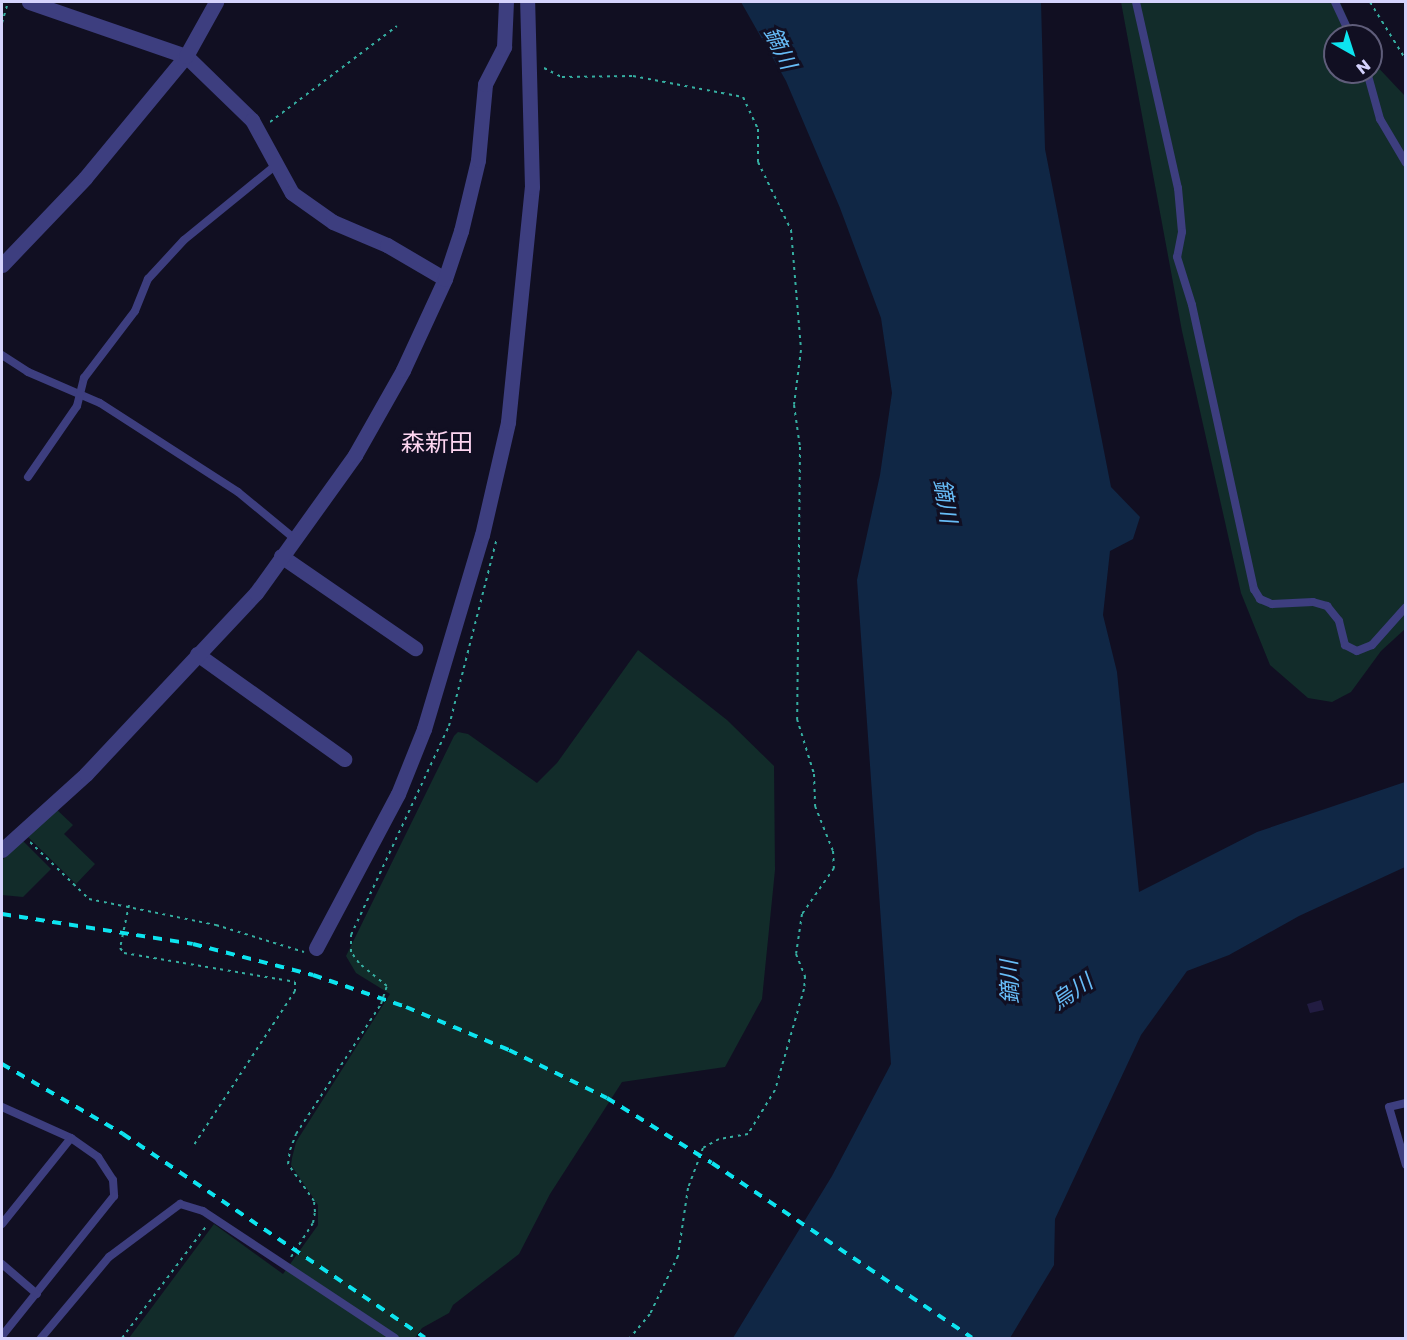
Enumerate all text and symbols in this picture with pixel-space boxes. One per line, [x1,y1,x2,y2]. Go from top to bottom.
water label: 鏑川 [758,22,802,74]
north arrow [1323,24,1383,84]
text: N [1351,54,1375,80]
district label: 森新田 [401,429,473,457]
water label: 鏑川 [928,477,962,525]
water label: 鏑川 [996,960,1024,1004]
water label: 烏川 [1046,969,1098,1015]

